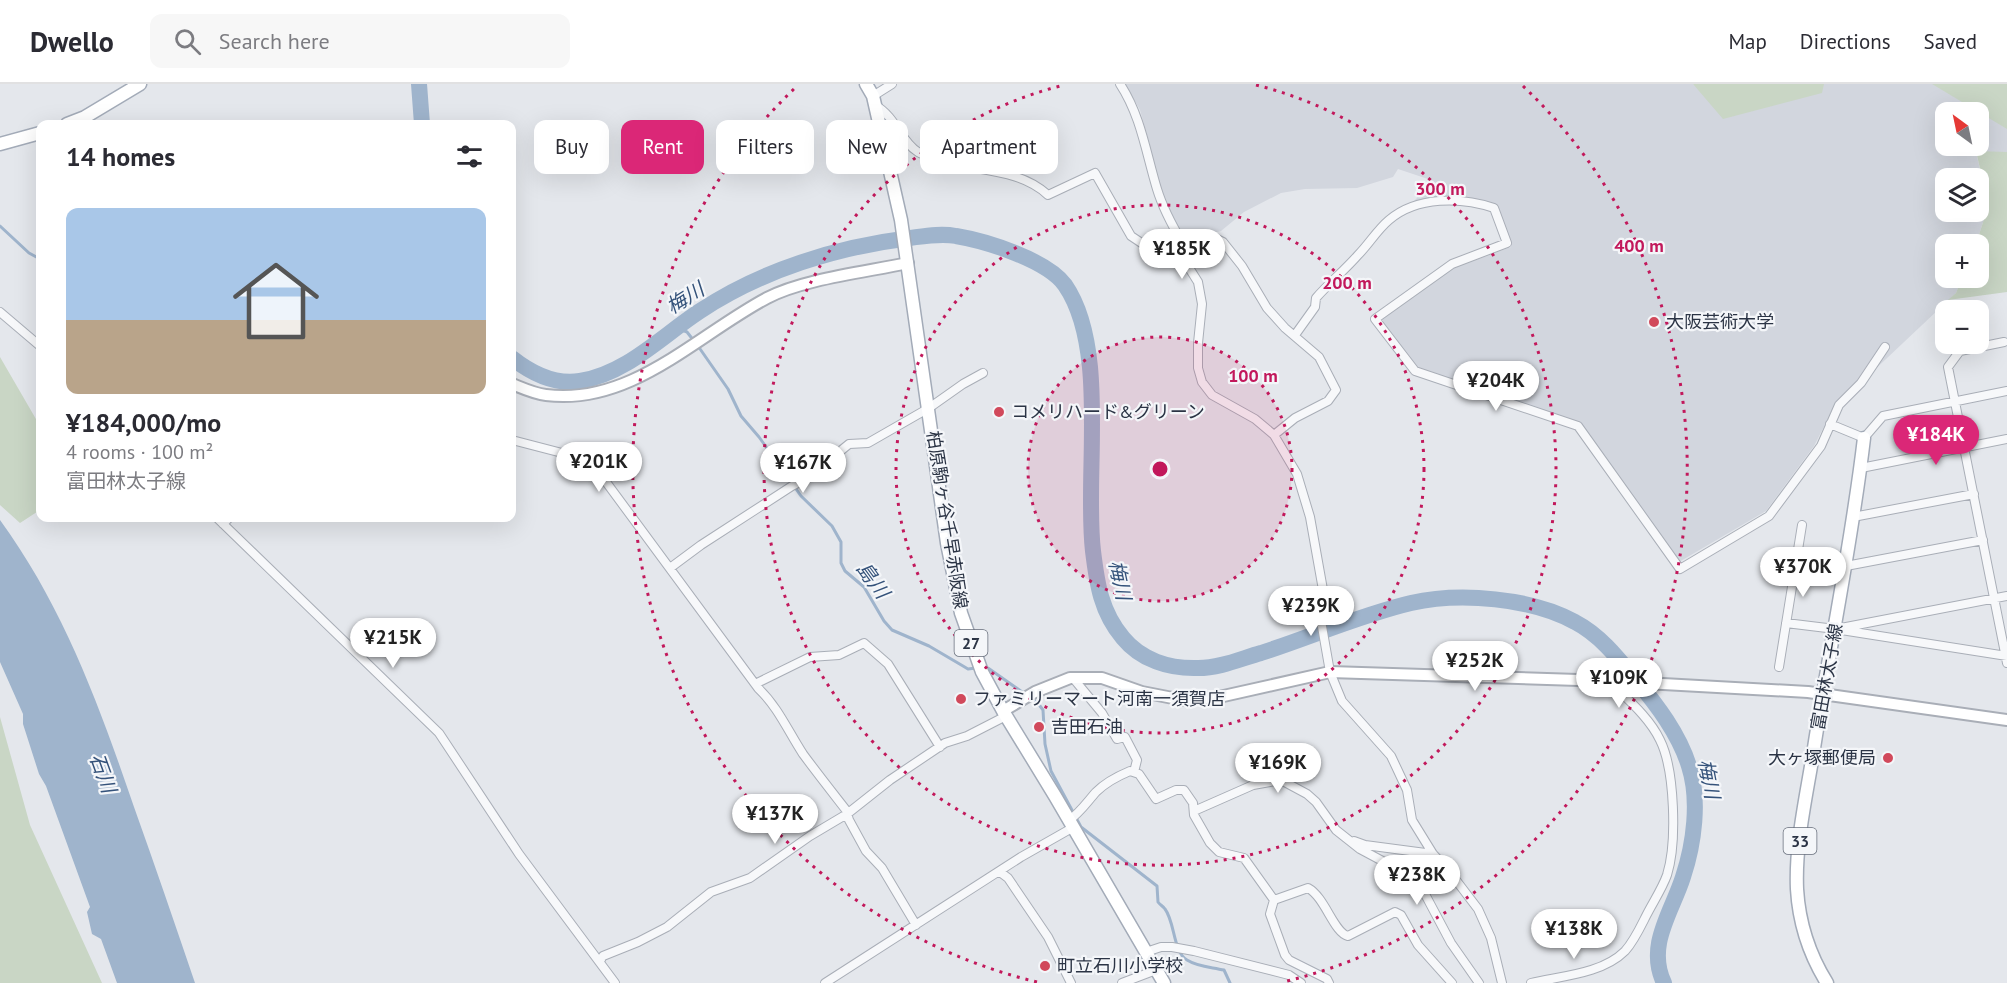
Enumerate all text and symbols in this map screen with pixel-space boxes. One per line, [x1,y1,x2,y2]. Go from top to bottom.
search box [150,14,570,68]
text: Dwello [30,23,114,60]
icon: search [171,25,204,58]
text: Search here [219,27,330,55]
text: Map [1728,28,1767,55]
text: Directions [1800,28,1891,55]
text: Saved [1924,28,1977,55]
north arrow [1935,102,1989,156]
map controls [1935,102,1989,354]
chip: Buy [534,120,609,174]
chip: Rent [621,120,704,174]
chip: Filters [716,120,814,174]
chip: New [826,120,908,174]
chip: Apartment [920,120,1058,174]
text: 14 homes [66,140,175,173]
icon: filters [453,140,486,173]
button: layers [1935,168,1989,222]
text: 300 m [1415,177,1465,200]
pin: ¥185K [1140,229,1224,280]
text: 400 m [1614,234,1664,257]
button: + [1935,234,1989,288]
text: ¥185K [1153,235,1211,261]
icon: home [222,247,330,355]
text: 200 m [1322,271,1372,294]
water label: 梅川 [661,275,711,320]
button: − [1935,300,1989,354]
place label: 大阪芸術大学 [1666,310,1774,333]
marker: 大阪芸術大学 [1647,315,1661,329]
pin: ¥204K [1454,361,1538,412]
text: 100 m [1228,364,1278,387]
text: ¥204K [1467,367,1525,393]
place label: コメリハード&グリーン [1011,400,1205,423]
marker: コメリハード&グリーン [992,405,1006,419]
text: ¥184,000/mo [66,406,221,439]
pin: ¥184K [1894,415,1978,466]
text: ¥184K [1907,421,1965,447]
street label: 柏原駒ヶ谷千早赤阪線 [922,429,973,611]
text: 4 rooms · 100 m² [66,439,213,465]
pin: ¥201K [557,442,641,493]
pin: ¥167K [761,443,845,494]
text: ¥201K [570,448,628,474]
text: ¥167K [774,449,832,475]
centre of rings [1150,459,1170,479]
text: 富田林太子線 [66,468,186,494]
pin: ¥370K [1761,547,1845,598]
text: ¥370K [1774,553,1832,579]
water label: 島川 [851,556,896,605]
water label: 梅川 [1103,558,1137,604]
pin: ¥239K [1269,586,1353,637]
text: ¥239K [1282,592,1340,618]
pin: ¥215K [351,618,435,669]
street label: 富田林太子線 [1806,622,1847,732]
text: ¥215K [364,624,422,650]
road number: 27 [954,630,988,656]
pin: ¥252K [1433,641,1517,692]
text: ¥252K [1446,647,1504,673]
pin: ¥109K [1577,658,1661,709]
text: ¥109K [1590,664,1648,690]
place label: ファミリーマート河南一須賀店 [973,687,1225,710]
marker: ファミリーマート河南一須賀店 [954,692,968,706]
place label: 吉田石油 [1051,715,1123,738]
marker: 吉田石油 [1032,720,1046,734]
pin: ¥169K [1236,743,1320,794]
place label: 大ヶ塚郵便局 [1768,746,1876,769]
text: ¥169K [1249,749,1307,775]
water label: 石川 [84,750,123,798]
marker: 大ヶ塚郵便局 [1881,751,1895,765]
water label: 梅川 [1692,757,1726,803]
pin: ¥137K [733,794,817,845]
text: ¥137K [746,800,804,826]
road number: 33 [1784,828,1816,854]
pin: ¥238K [1375,855,1459,906]
text: ¥238K [1388,861,1446,887]
pin: ¥138K [1532,909,1616,960]
text: ¥138K [1545,915,1603,941]
place label: 町立石川小学校 [1057,954,1183,977]
marker: 町立石川小学校 [1038,959,1052,973]

